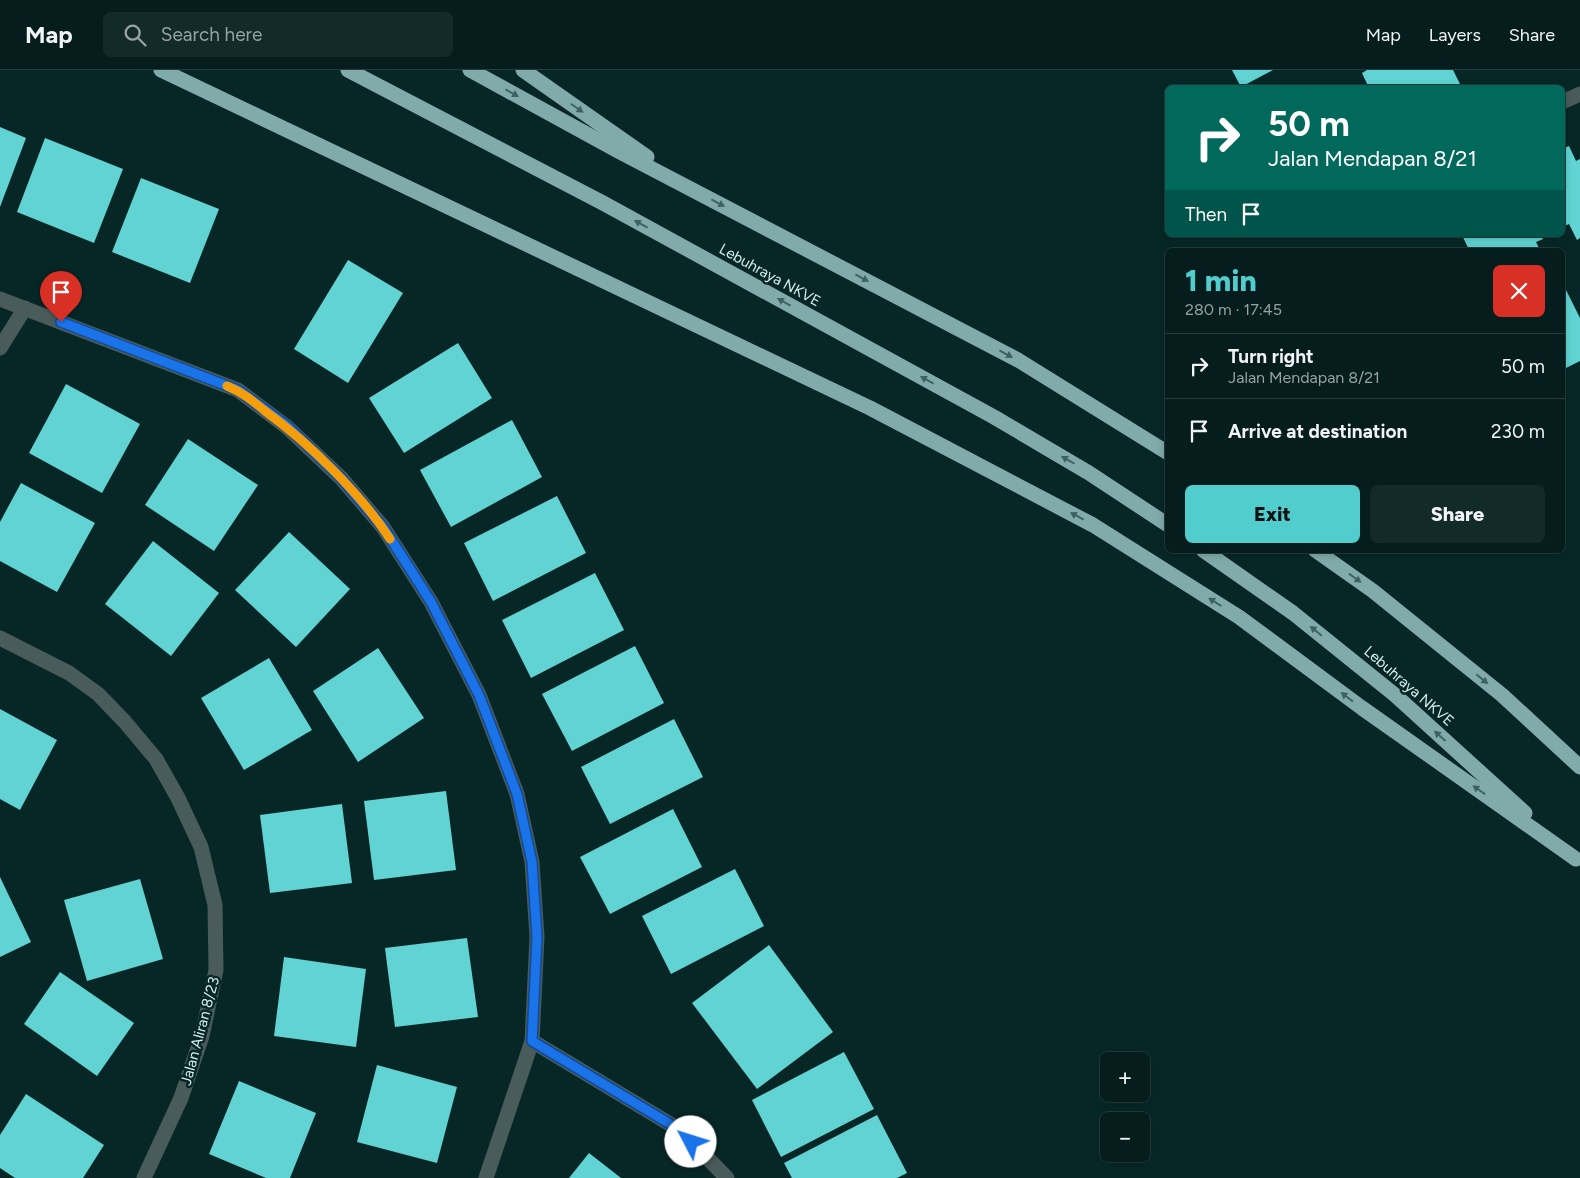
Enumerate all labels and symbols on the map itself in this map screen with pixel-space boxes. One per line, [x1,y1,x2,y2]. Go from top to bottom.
one-way arrow [505,89,520,97]
one-way arrow [570,103,584,113]
one-way arrow [710,199,725,207]
one-way arrow [635,220,648,229]
street label: Lebuhraya NKVE [716,240,824,310]
pin [40,271,82,322]
one-way arrow [854,274,869,282]
one-way arrow [777,298,791,307]
one-way arrow [999,349,1012,358]
one-way arrow [919,376,934,384]
one-way arrow [1061,456,1075,465]
one-way arrow [1069,512,1084,520]
one-way arrow [1348,573,1361,583]
one-way arrow [1208,597,1221,606]
one-way arrow [1310,626,1323,637]
street label: Lebuhraya NKVE [1360,642,1458,730]
one-way arrow [1475,673,1488,684]
one-way arrow [1341,691,1354,702]
one-way arrow [1435,730,1447,742]
one-way arrow [1472,785,1486,795]
street label: Jalan Aliran 8/23 [177,975,223,1087]
position arrow [664,1115,716,1167]

